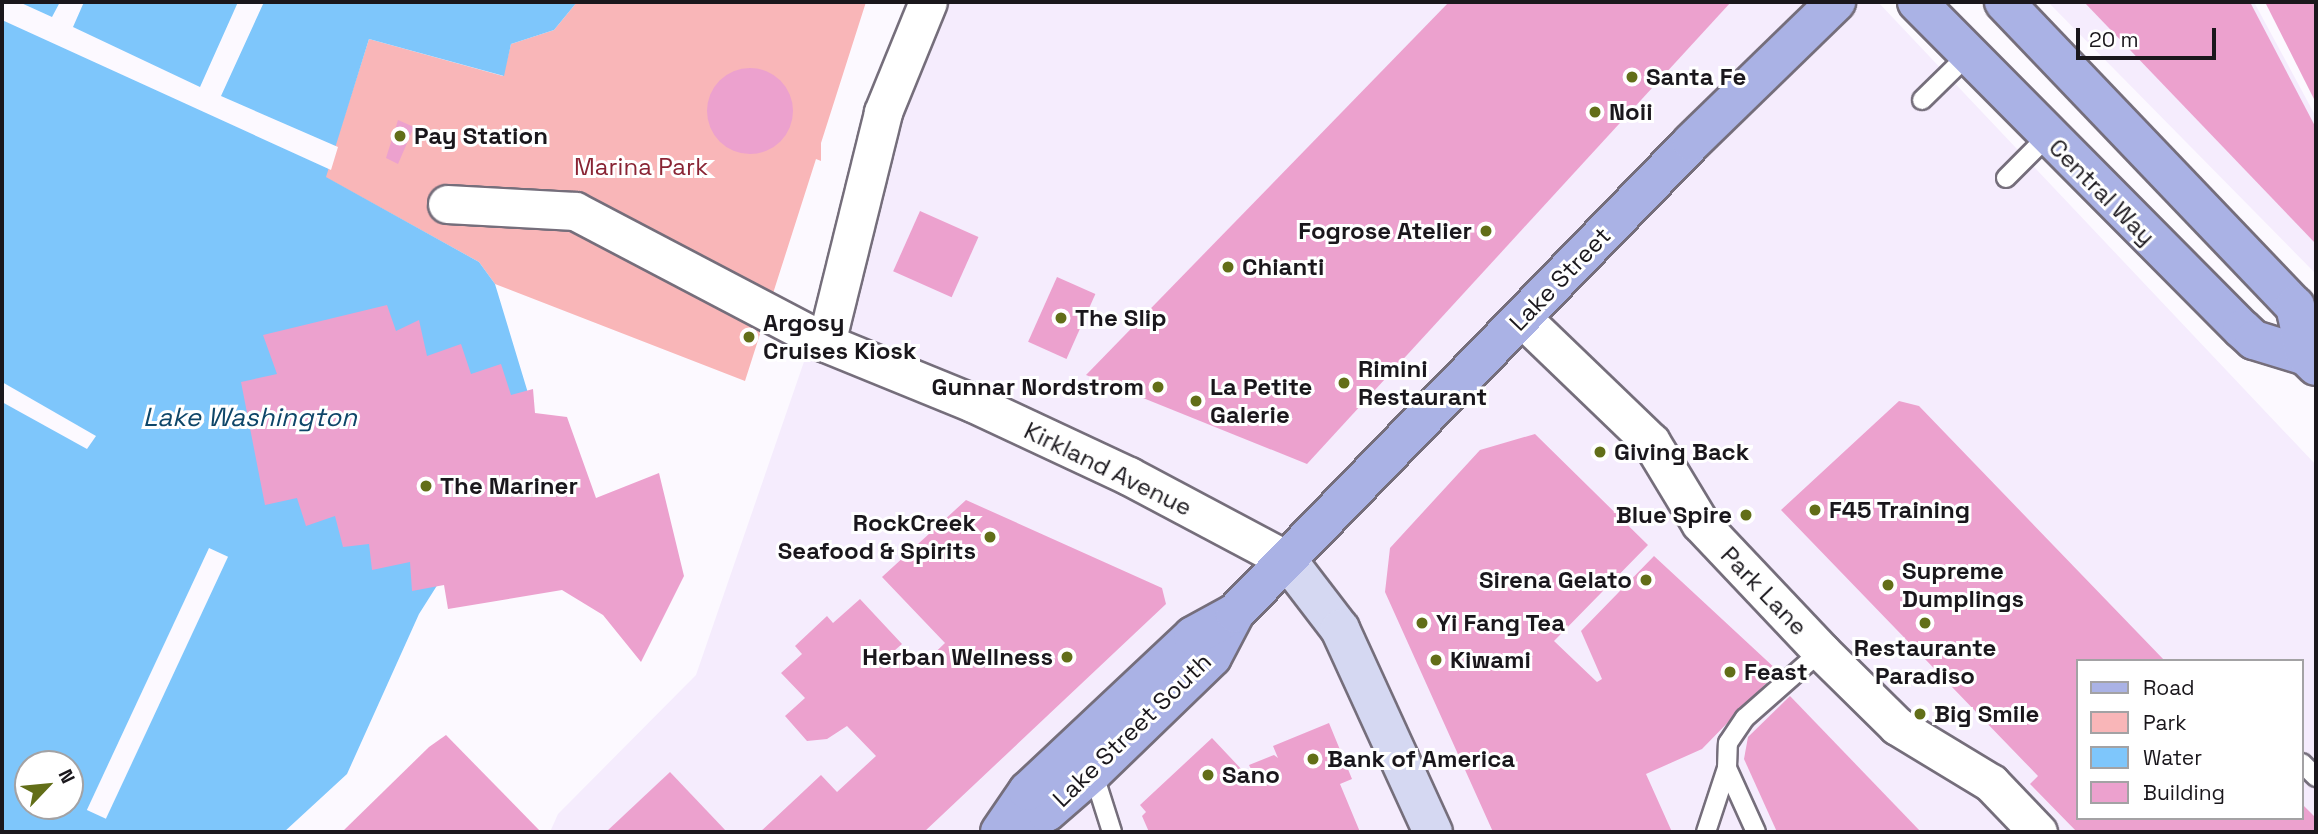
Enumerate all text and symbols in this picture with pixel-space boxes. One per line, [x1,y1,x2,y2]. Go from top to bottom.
scale bar [2080,14,2220,58]
text: 20 m [2089,26,2139,53]
place label: Santa Fe [1646,63,1746,91]
marker: Santa Fe [1624,69,1640,85]
place label: Noii [1609,98,1653,126]
marker: Noii [1587,104,1603,120]
place label: Pay Station [414,122,548,150]
marker: Pay Station [392,128,408,144]
street label: Central Way [2043,133,2161,251]
park label: Marina Park [574,153,708,181]
place label: Fogrose Atelier [1298,217,1472,245]
street label: Lake Street [1503,221,1617,337]
marker: Fogrose Atelier [1478,223,1494,239]
place label: Chianti [1242,253,1324,281]
marker: Chianti [1220,259,1236,275]
place label: The Slip [1075,304,1166,332]
place label: Argosy Cruises Kiosk [763,309,916,365]
marker: The Slip [1053,310,1069,326]
marker: Argosy Cruises Kiosk [741,329,757,345]
place label: Rimini Restaurant [1358,355,1487,411]
place label: Gunnar Nordstrom [932,373,1144,401]
place label: La Petite Galerie [1210,373,1312,429]
marker: Rimini Restaurant [1336,375,1352,391]
marker: Gunnar Nordstrom [1150,379,1166,395]
marker: La Petite Galerie [1188,393,1204,409]
water label: Lake Washington [143,402,357,434]
street label: Kirkland Avenue [1019,416,1197,522]
place label: Giving Back [1614,438,1749,466]
marker: Giving Back [1592,444,1608,460]
place label: The Mariner [440,472,578,500]
marker: The Mariner [418,478,434,494]
place label: F45 Training [1829,496,1971,524]
place label: Blue Spire [1616,501,1732,529]
marker: F45 Training [1807,502,1823,518]
marker: Blue Spire [1738,507,1754,523]
place label: RockCreek Seafood & Spirits [778,509,976,565]
marker: RockCreek Seafood & Spirits [982,529,998,545]
street label: Park Lane [1715,541,1813,641]
place label: Supreme Dumplings [1902,557,2024,613]
place label: Sirena Gelato [1479,566,1632,594]
marker: Sirena Gelato [1638,572,1654,588]
marker: Supreme Dumplings [1880,577,1896,593]
place label: Yi Fang Tea [1436,609,1566,637]
marker: Yi Fang Tea [1414,615,1430,631]
marker: Restaurante Paradiso [1917,615,1933,631]
place label: Restaurante Paradiso [1854,634,1996,690]
place label: Herban Wellness [862,643,1053,671]
place label: Kiwami [1450,646,1531,674]
street label: Lake Street South [1047,647,1217,813]
marker: Herban Wellness [1059,649,1075,665]
marker: Kiwami [1428,652,1444,668]
place label: Feast [1744,658,1808,686]
legend [2076,659,2304,820]
marker: Feast [1722,664,1738,680]
text: Road [2143,674,2195,701]
place label: Big Smile [1934,700,2039,728]
marker: Big Smile [1912,706,1928,722]
text: Park [2143,709,2187,736]
text: Water [2143,744,2202,771]
place label: Bank of America [1327,745,1515,773]
north arrow [14,750,84,820]
marker: Bank of America [1305,751,1321,767]
place label: Sano [1222,761,1280,789]
text: N [52,765,81,788]
marker: Sano [1200,767,1216,783]
text: Building [2143,779,2225,806]

